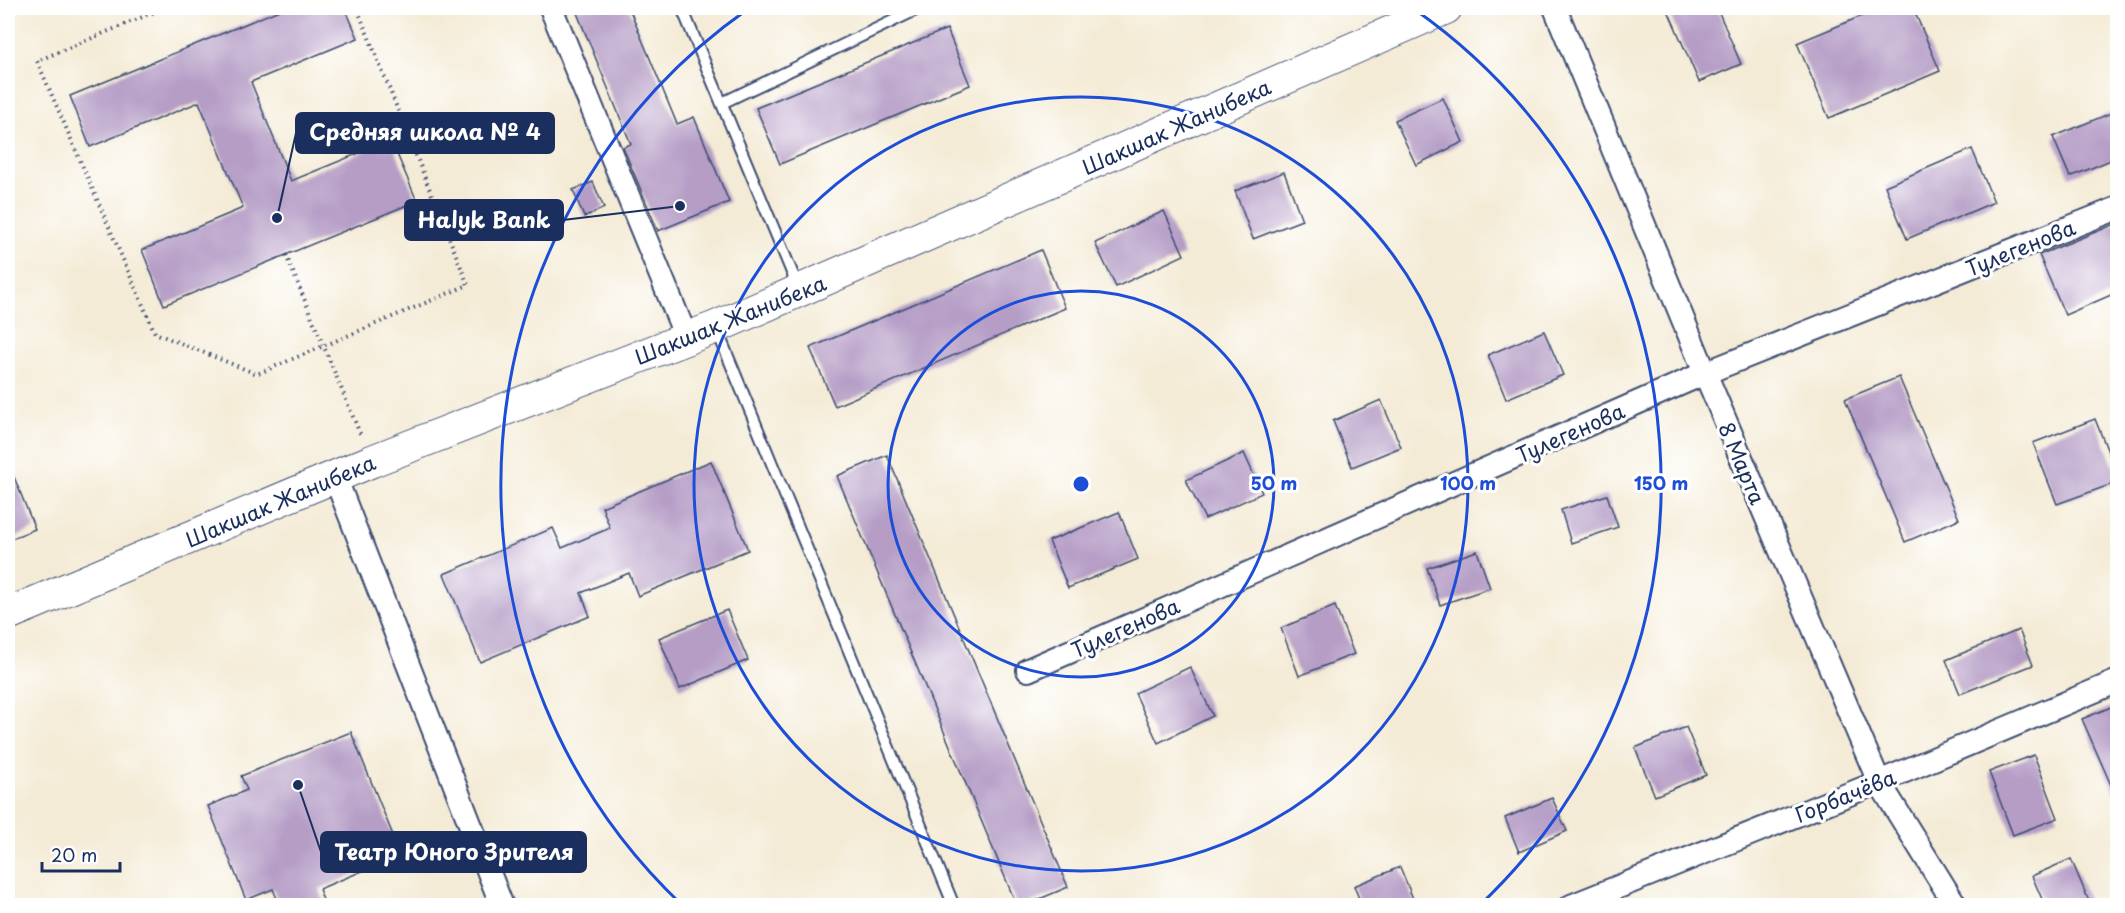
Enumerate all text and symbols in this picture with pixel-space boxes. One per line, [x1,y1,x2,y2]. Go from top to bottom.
street label: Шакшак Жанибека [1076,70,1276,182]
callout: Средняя школа № 4 [296,113,554,153]
text: Средняя школа № 4 [309,114,541,147]
callout: Halyk Bank [405,200,563,240]
text: Halyk Bank [418,202,551,235]
street label: Тулегенова [1960,210,2080,284]
street label: Шакшак Жанибека [629,266,831,372]
street label: Тулегенова [1511,394,1629,470]
street label: 8 Марта [1711,417,1775,509]
street label: Шакшак Жанибека [180,445,380,555]
text: 50 m [1251,469,1297,496]
text: 100 m [1440,469,1496,496]
text: 150 m [1634,469,1688,496]
centre of rings [1071,474,1091,494]
street label: Тулегенова [1066,589,1184,665]
street label: Горбачёва [1790,760,1900,830]
callout: Театр Юного Зрителя [321,832,586,872]
text: Театр Юного Зрителя [334,834,574,867]
scale bar [42,835,120,873]
text: 20 m [51,841,97,868]

